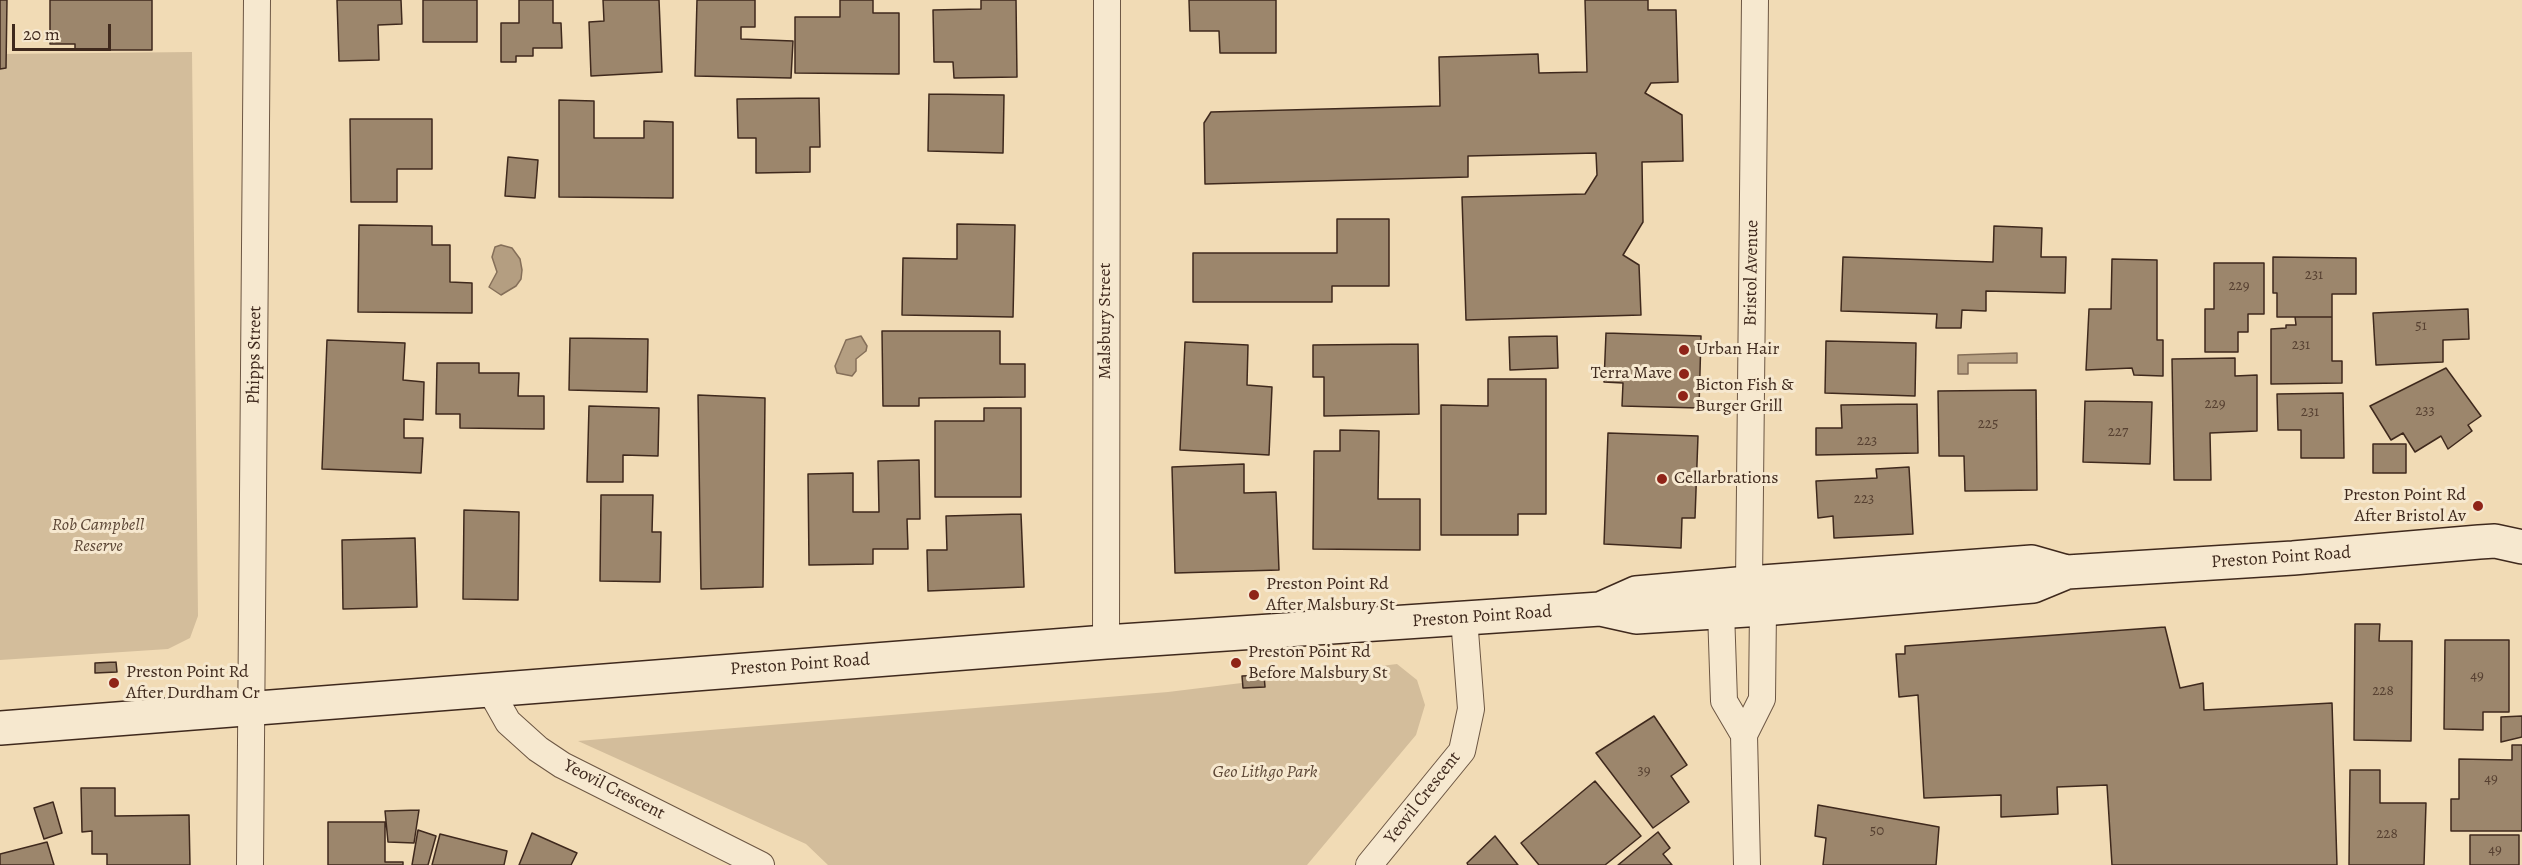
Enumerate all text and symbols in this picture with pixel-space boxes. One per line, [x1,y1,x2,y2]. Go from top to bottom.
scale bar [15,12,114,50]
text: 20 m [23,22,60,46]
street label: Bristol Avenue [1740,220,1764,326]
street label: Malsbury Street [1095,263,1117,379]
house number: 231 [2305,266,2323,284]
house number: 229 [2228,277,2250,295]
street label: Phipps Street [243,305,267,405]
house number: 51 [2415,317,2427,335]
house number: 231 [2292,336,2310,354]
place label: Urban Hair [1696,339,1779,361]
marker: Urban Hair [1677,343,1691,357]
place label: Terra Mave [1591,363,1672,385]
marker: Terra Mave [1677,367,1691,381]
place label: Bicton Fish & Burger Grill [1695,375,1794,418]
marker: Bicton Fish & Burger Grill [1676,389,1690,403]
house number: 229 [2204,395,2226,413]
house number: 233 [2415,402,2435,420]
house number: 231 [2301,403,2319,421]
house number: 225 [1978,415,1998,433]
house number: 227 [2108,423,2128,441]
house number: 223 [1857,432,1877,450]
place label: Cellarbrations [1674,468,1778,490]
marker: Cellarbrations [1655,472,1669,486]
place label: Preston Point Rd After Bristol Av [2343,485,2466,528]
house number: 223 [1854,490,1874,508]
marker: Preston Point Rd After Bristol Av [2471,499,2485,513]
park label: Rob Campbell Reserve [52,515,144,558]
street label: Preston Point Road [2210,542,2352,574]
place label: Preston Point Rd After Malsbury St [1266,574,1395,616]
marker: Preston Point Rd After Malsbury St [1247,588,1261,602]
street label: Preston Point Road [1411,601,1553,633]
place label: Preston Point Rd Before Malsbury St [1248,642,1388,684]
street label: Preston Point Road [729,649,871,681]
marker: Preston Point Rd Before Malsbury St [1229,656,1243,670]
place label: Preston Point Rd After Durdham Cr [126,662,260,704]
house number: 49 [2470,667,2484,685]
marker: Preston Point Rd After Durdham Cr [107,676,121,690]
house number: 228 [2372,682,2394,700]
street label: Yeovil Crescent [1380,748,1466,848]
street label: Yeovil Crescent [560,755,668,825]
park label: Geo Lithgo Park [1213,762,1317,784]
house number: 39 [1637,762,1651,780]
house number: 49 [2484,770,2498,788]
house number: 50 [1870,822,1884,840]
house number: 228 [2376,825,2398,843]
house number: 49 [2488,841,2502,859]

